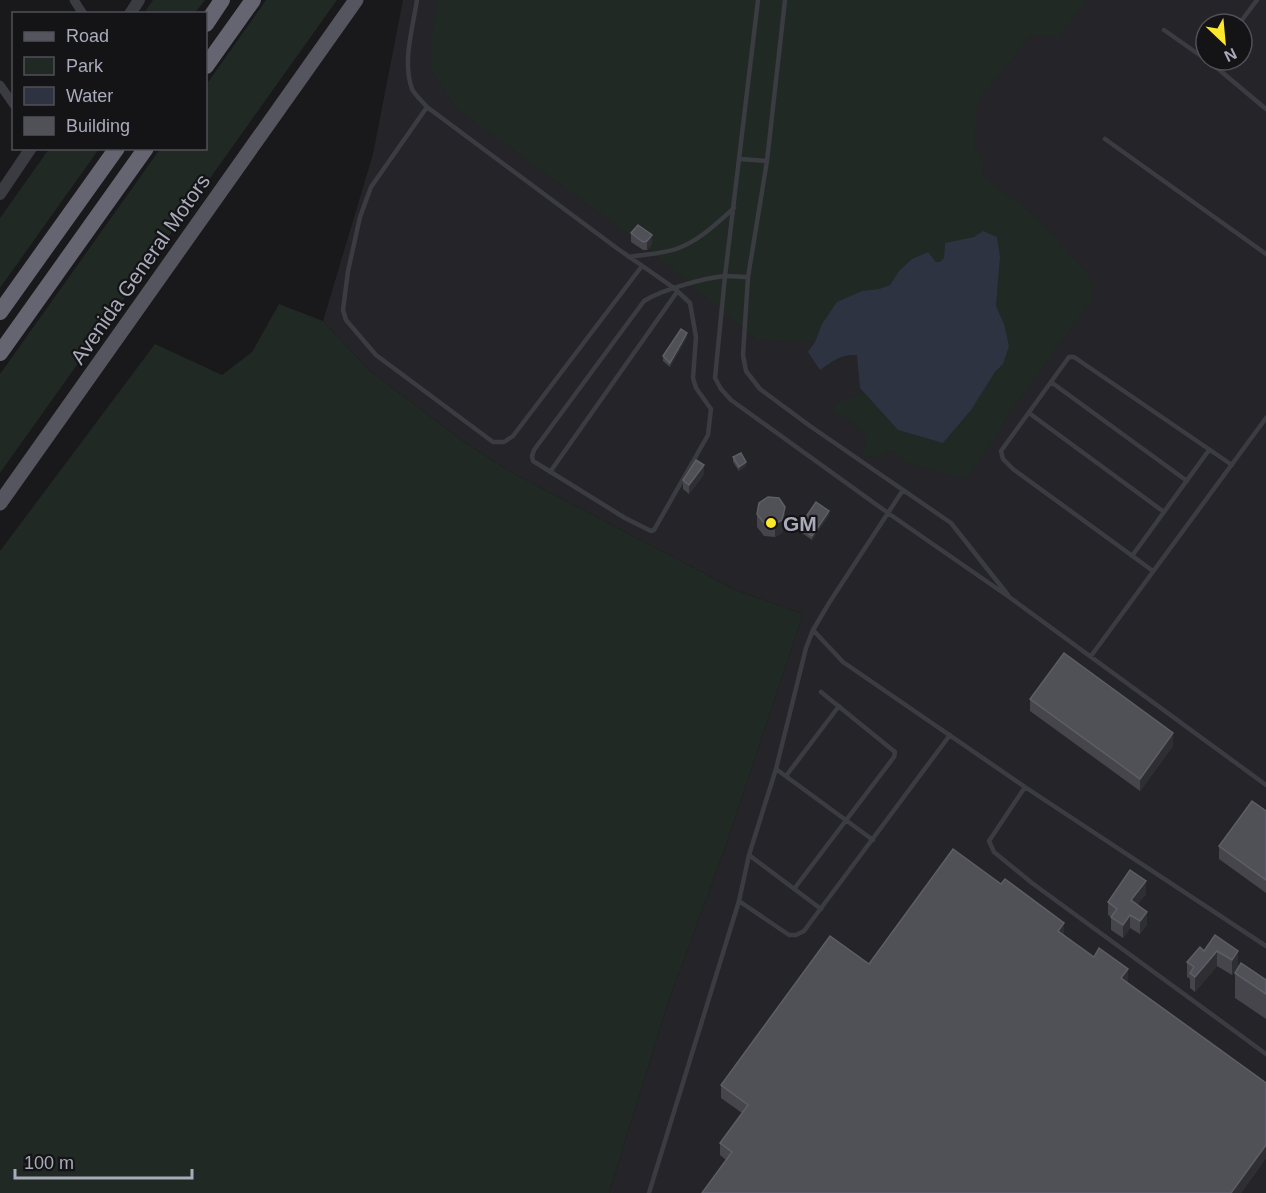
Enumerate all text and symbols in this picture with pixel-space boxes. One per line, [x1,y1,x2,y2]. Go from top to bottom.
legend [12,12,207,150]
north arrow [1194,12,1254,72]
text: Road [66,26,109,46]
text: N [1221,45,1239,65]
text: Park [66,56,104,76]
text: Water [66,86,113,106]
text: Building [66,116,130,136]
street label: Avenida General Motors [66,170,214,368]
place label: GM [783,512,817,535]
marker: GM [764,516,778,530]
scale bar [15,1142,192,1180]
text: 100 m [24,1153,74,1173]

